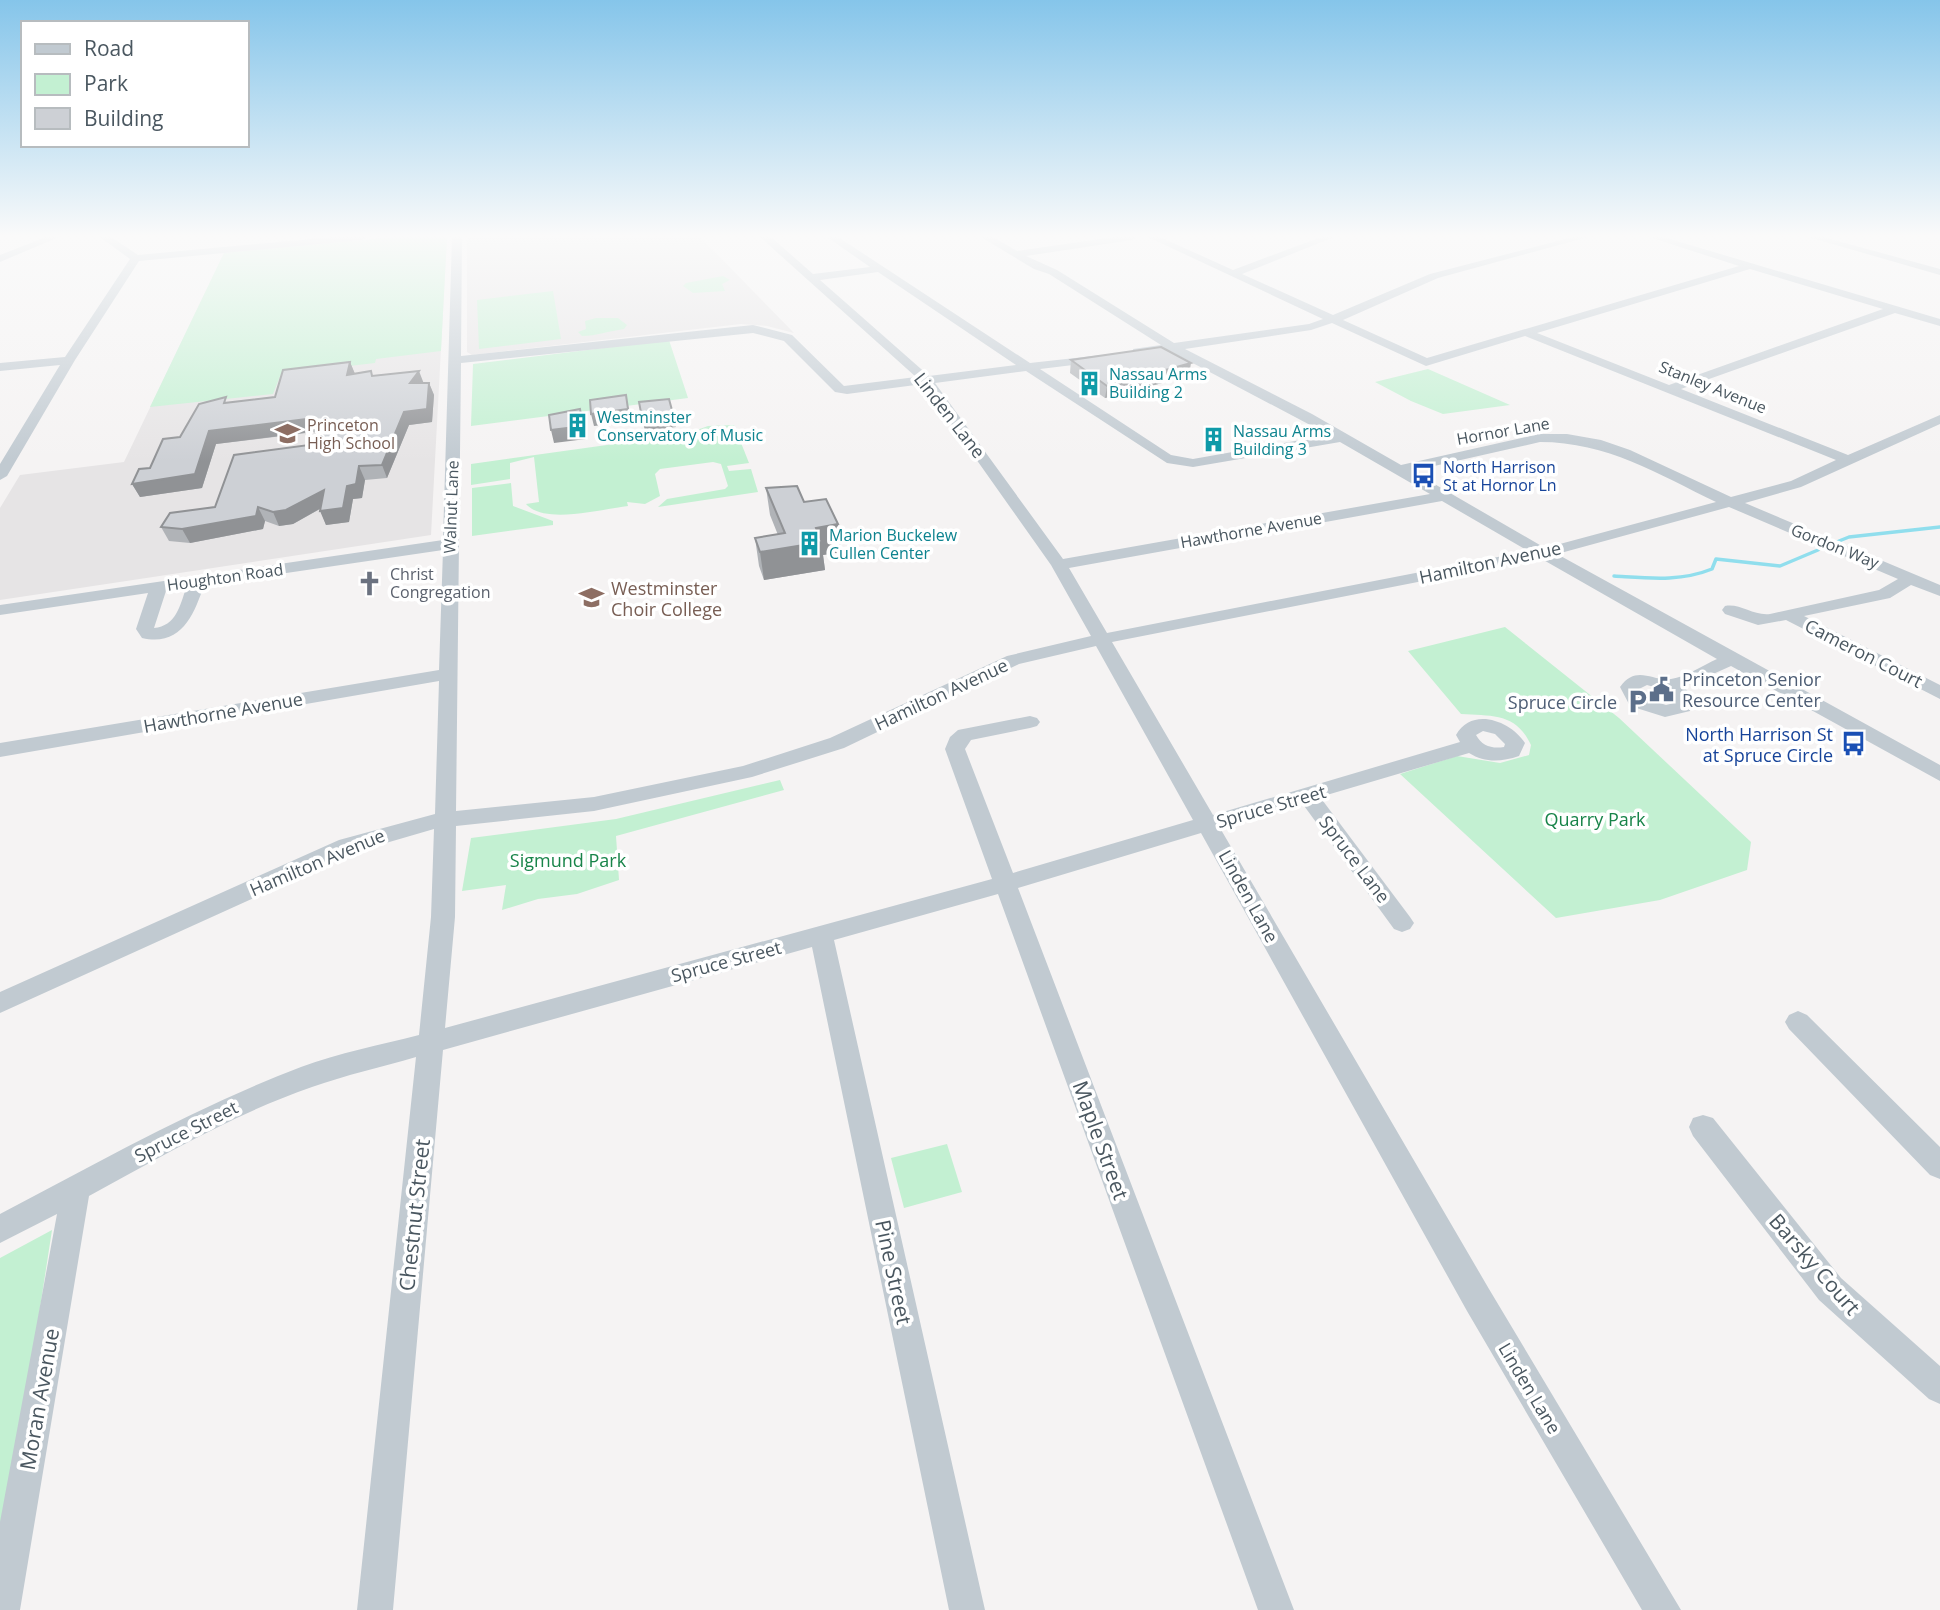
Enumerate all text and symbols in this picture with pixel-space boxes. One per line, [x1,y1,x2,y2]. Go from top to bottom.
legend [21,21,248,147]
text: Road [84,34,134,62]
text: Park [84,69,128,97]
text: Building [84,104,163,132]
street label: Stanley Avenue [1656,355,1770,419]
place label: Nassau Arms Building 2 [1109,363,1207,403]
street label: Linden Lane [909,367,991,463]
building icon: Nassau Arms Building 2 [1075,369,1103,397]
place label: Westminster Conservatory of Music [597,406,764,446]
building icon: Westminster Conservatory of Music [563,412,591,440]
street label: Hornor Lane [1455,412,1551,450]
place label: Princeton High School [307,414,395,454]
school or university icon: Princeton High School [273,420,301,448]
place label: Nassau Arms Building 3 [1233,420,1331,460]
building icon: Nassau Arms Building 3 [1199,426,1227,454]
place label: North Harrison St at Hornor Ln [1443,456,1557,496]
street label: Walnut Lane [438,460,464,554]
bus stop icon: North Harrison St at Hornor Ln [1409,462,1437,490]
street label: Hawthorne Avenue [1178,507,1324,553]
street label: Gordon Way [1788,518,1883,574]
place label: Marion Buckelew Cullen Center [829,524,958,564]
building icon: Marion Buckelew Cullen Center [795,530,823,558]
street label: Hamilton Avenue [1417,535,1563,589]
street label: Houghton Road [165,558,285,596]
place label: Christ Congregation [390,563,490,603]
church icon: Christ Congregation [356,569,384,597]
place label: Westminster Choir College [611,576,722,621]
school or university icon: Westminster Choir College [577,584,605,612]
street label: Cameron Court [1801,613,1927,693]
street label: Hamilton Avenue [870,653,1012,735]
place label: Princeton Senior Resource Center [1682,667,1822,712]
public building icon: Princeton Senior Resource Center [1648,675,1676,703]
street label: Hawthorne Avenue [141,686,305,738]
parking icon: Spruce Circle [1623,688,1651,716]
place label: Spruce Circle [1508,690,1617,714]
place label: North Harrison St at Spruce Circle [1685,722,1833,767]
bus stop icon: North Harrison St at Spruce Circle [1839,730,1867,758]
street label: Spruce Street [1213,779,1329,833]
park label: Quarry Park [1544,807,1646,831]
street label: Spruce Lane [1314,811,1396,907]
street label: Hamilton Avenue [246,823,388,901]
street label: Linden Lane [1214,845,1284,947]
park label: Sigmund Park [510,848,627,872]
street label: Spruce Street [668,935,784,987]
street label: Maple Street [1067,1077,1135,1203]
street label: Spruce Street [130,1095,242,1167]
street label: Chestnut Street [392,1138,436,1292]
street label: Barsky Court [1763,1207,1867,1321]
street label: Pine Street [869,1217,919,1327]
street label: Moran Avenue [13,1326,65,1472]
street label: Linden Lane [1493,1338,1567,1438]

